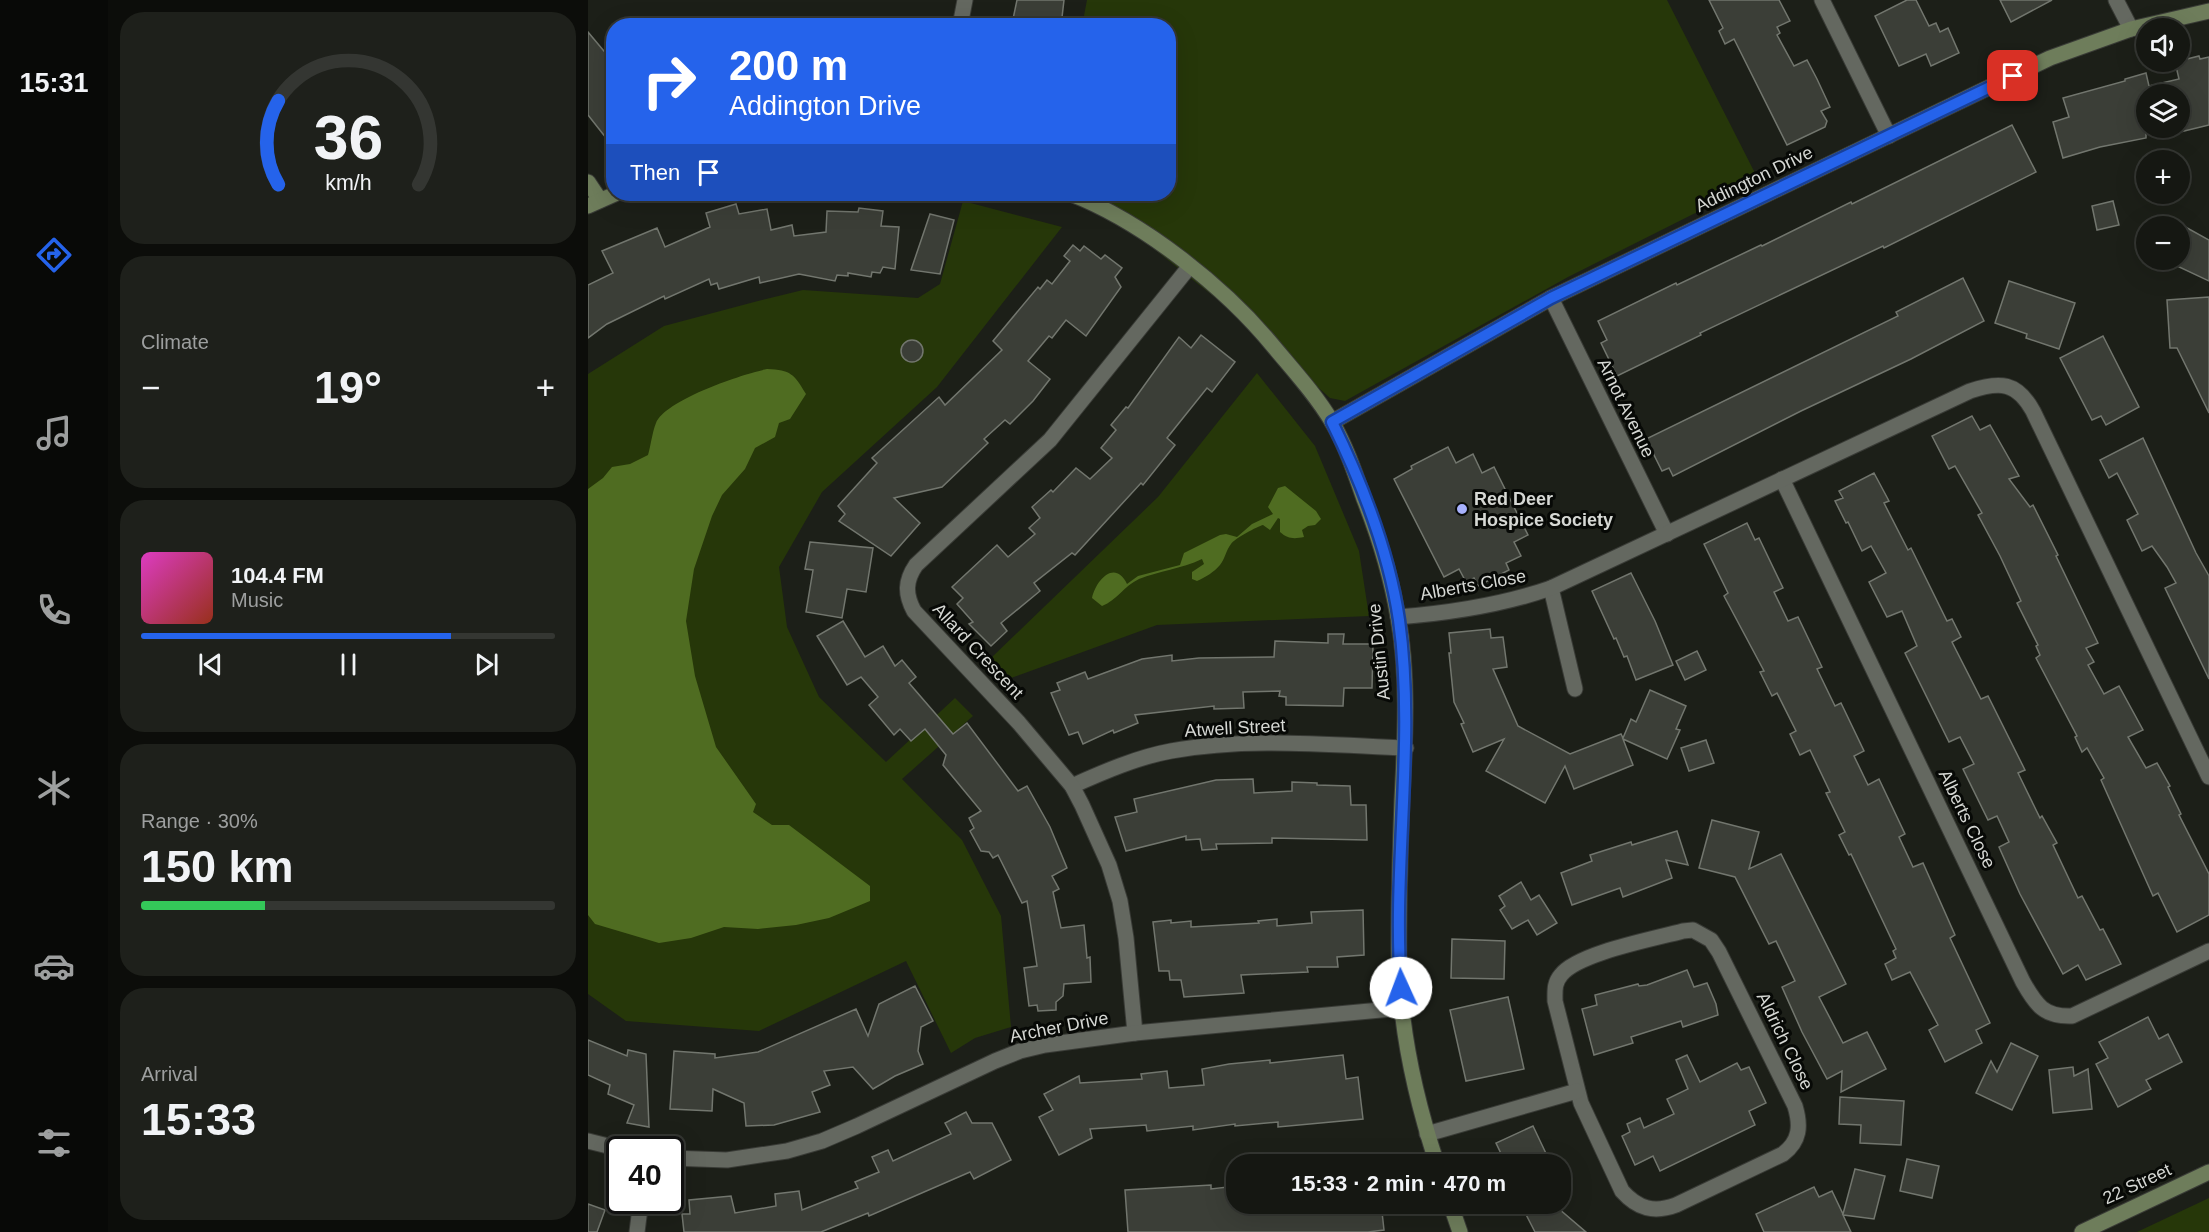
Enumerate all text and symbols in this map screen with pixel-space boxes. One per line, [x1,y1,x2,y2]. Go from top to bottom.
map controls [2136,18,2190,270]
button: sound [2136,18,2190,72]
icon: right [630,42,708,120]
text: 200 m [729,42,848,89]
pin [1987,50,2038,101]
icon: arrive [1996,59,2029,92]
text: 15:31 [19,68,89,98]
button: layers [2136,84,2190,138]
text: Addington Drive [729,91,921,121]
text: 36 [313,103,383,172]
street label: Addington Drive [1692,142,1816,216]
button: + [2136,150,2190,204]
icon: arrive [692,156,725,189]
text: Then [630,160,680,185]
text: km/h [325,171,371,195]
button: − [2136,216,2190,270]
icon: directions [33,234,75,276]
text: Climate [141,331,209,353]
street label: Arnot Avenue [1593,355,1659,461]
text: 19° [314,362,382,413]
text: − [141,369,160,406]
text: + [536,369,555,406]
icon: music [33,412,75,454]
place label: Red Deer Hospice Society [1474,489,1613,530]
marker: Red Deer Hospice Society [1455,502,1469,516]
text: 104.4 FM [231,563,324,588]
street label: Alberts Close [1419,566,1527,604]
icon: phone [33,589,75,631]
text: Music [231,589,283,611]
street label: Allard Crescent [929,599,1027,703]
street label: Austin Drive [1364,603,1394,701]
icon: previous [194,648,227,681]
icon: pause [332,648,365,681]
icon: next [470,648,503,681]
street label: Atwell Street [1184,715,1286,741]
icon: climate [33,767,75,809]
street label: Alberts Close [1935,767,1999,871]
text: Range · 30% [141,810,258,832]
text: 150 km [141,841,294,892]
icon: car [33,945,75,987]
position arrow [1369,956,1433,1020]
street label: Aldrich Close [1753,989,1817,1093]
street label: Archer Drive [1008,1008,1110,1046]
text: Arrival [141,1063,198,1085]
text: 15:33 [141,1094,256,1145]
icon: filters [33,1122,75,1164]
speed limit sign: 40 [606,1136,684,1214]
street label: 22 Street [2100,1160,2174,1208]
text: 15:33 · 2 min · 470 m [1291,1171,1506,1196]

